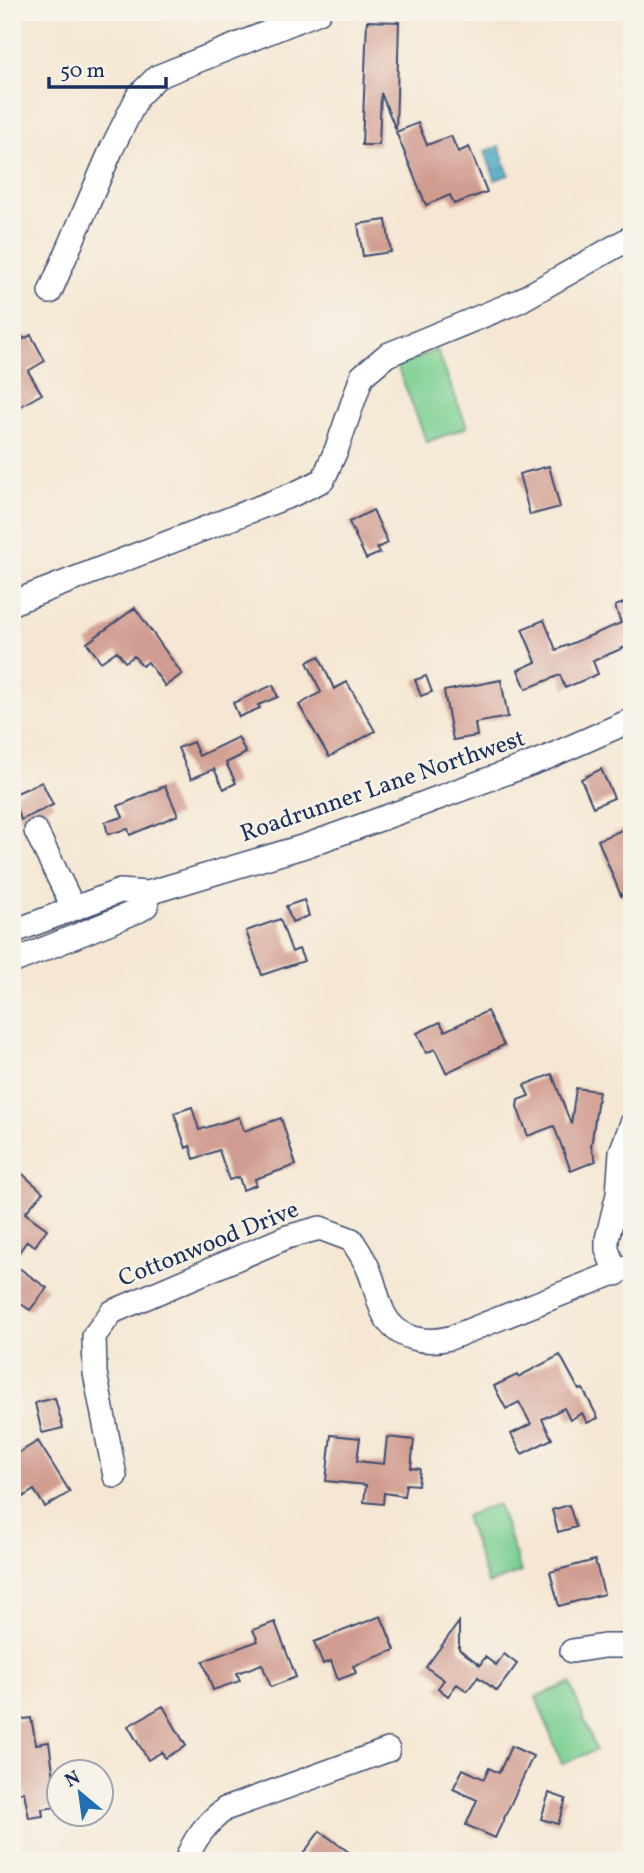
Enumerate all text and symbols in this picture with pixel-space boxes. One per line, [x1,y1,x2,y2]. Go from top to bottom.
scale bar [49,46,166,90]
text: 50 m [60,57,105,86]
street label: Roadrunner Lane Northwest [236,722,530,852]
street label: Cottonwood Drive [114,1193,304,1297]
north arrow [46,1758,116,1828]
text: N [60,1765,85,1795]

